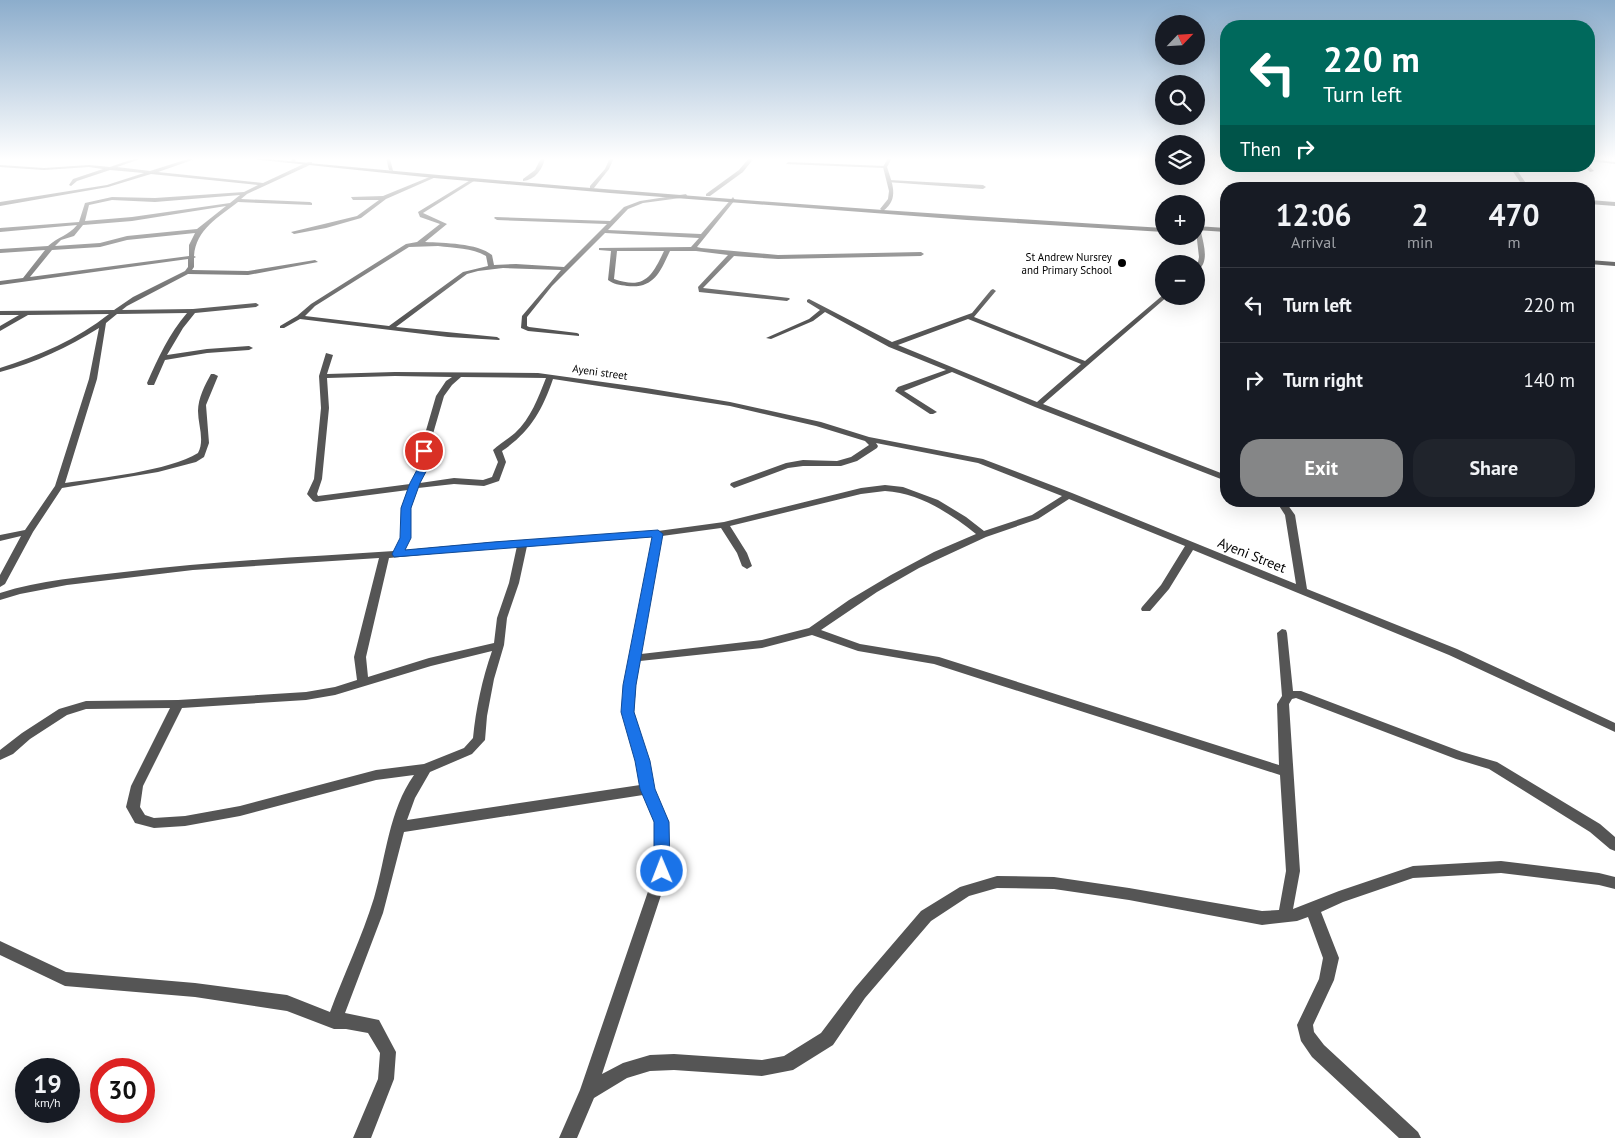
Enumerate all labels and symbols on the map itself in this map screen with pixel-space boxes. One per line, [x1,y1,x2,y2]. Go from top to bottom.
north arrow [1155,15,1205,65]
place label: St Andrew Nursrey and Primary School [1022,250,1113,277]
marker: St Andrew Nursrey and Primary School [1116,257,1128,269]
street label: Ayeni street [572,361,629,383]
pin [403,430,445,472]
street label: Ayeni Street [1215,533,1289,577]
position arrow [635,844,687,896]
speed limit sign: 30 [90,1058,155,1123]

